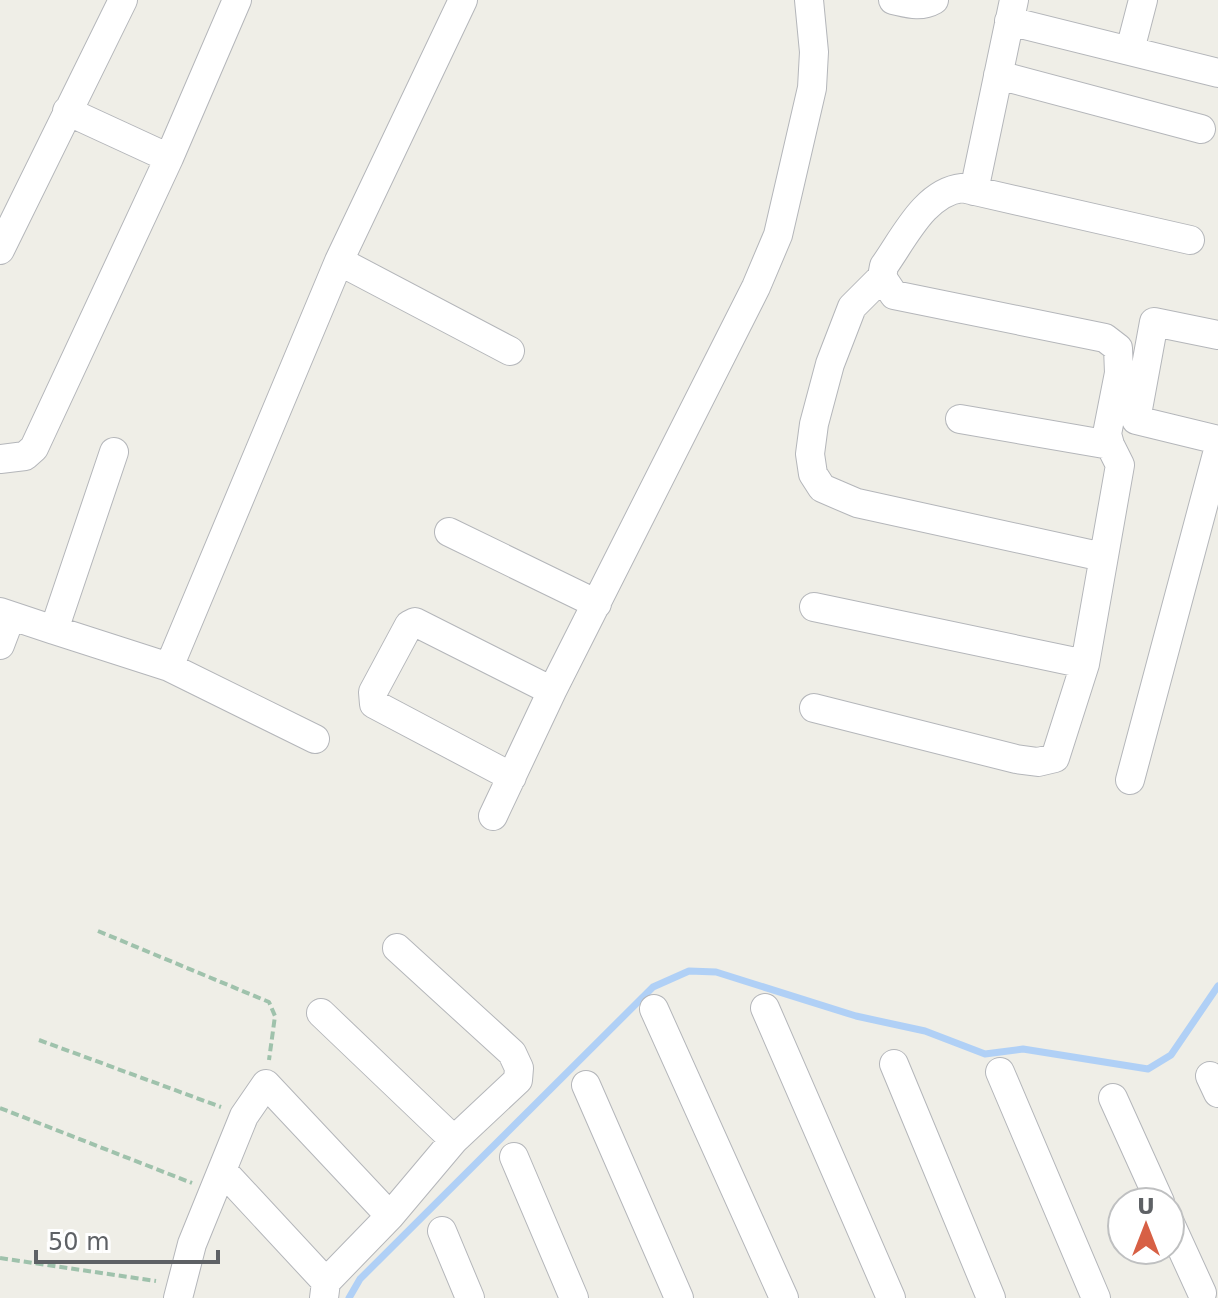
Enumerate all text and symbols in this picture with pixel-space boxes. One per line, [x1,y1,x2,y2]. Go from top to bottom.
north arrow [1106,1186,1186,1266]
text: U [1137,1194,1155,1219]
scale bar [36,1214,218,1264]
text: 50 m [48,1228,110,1256]

